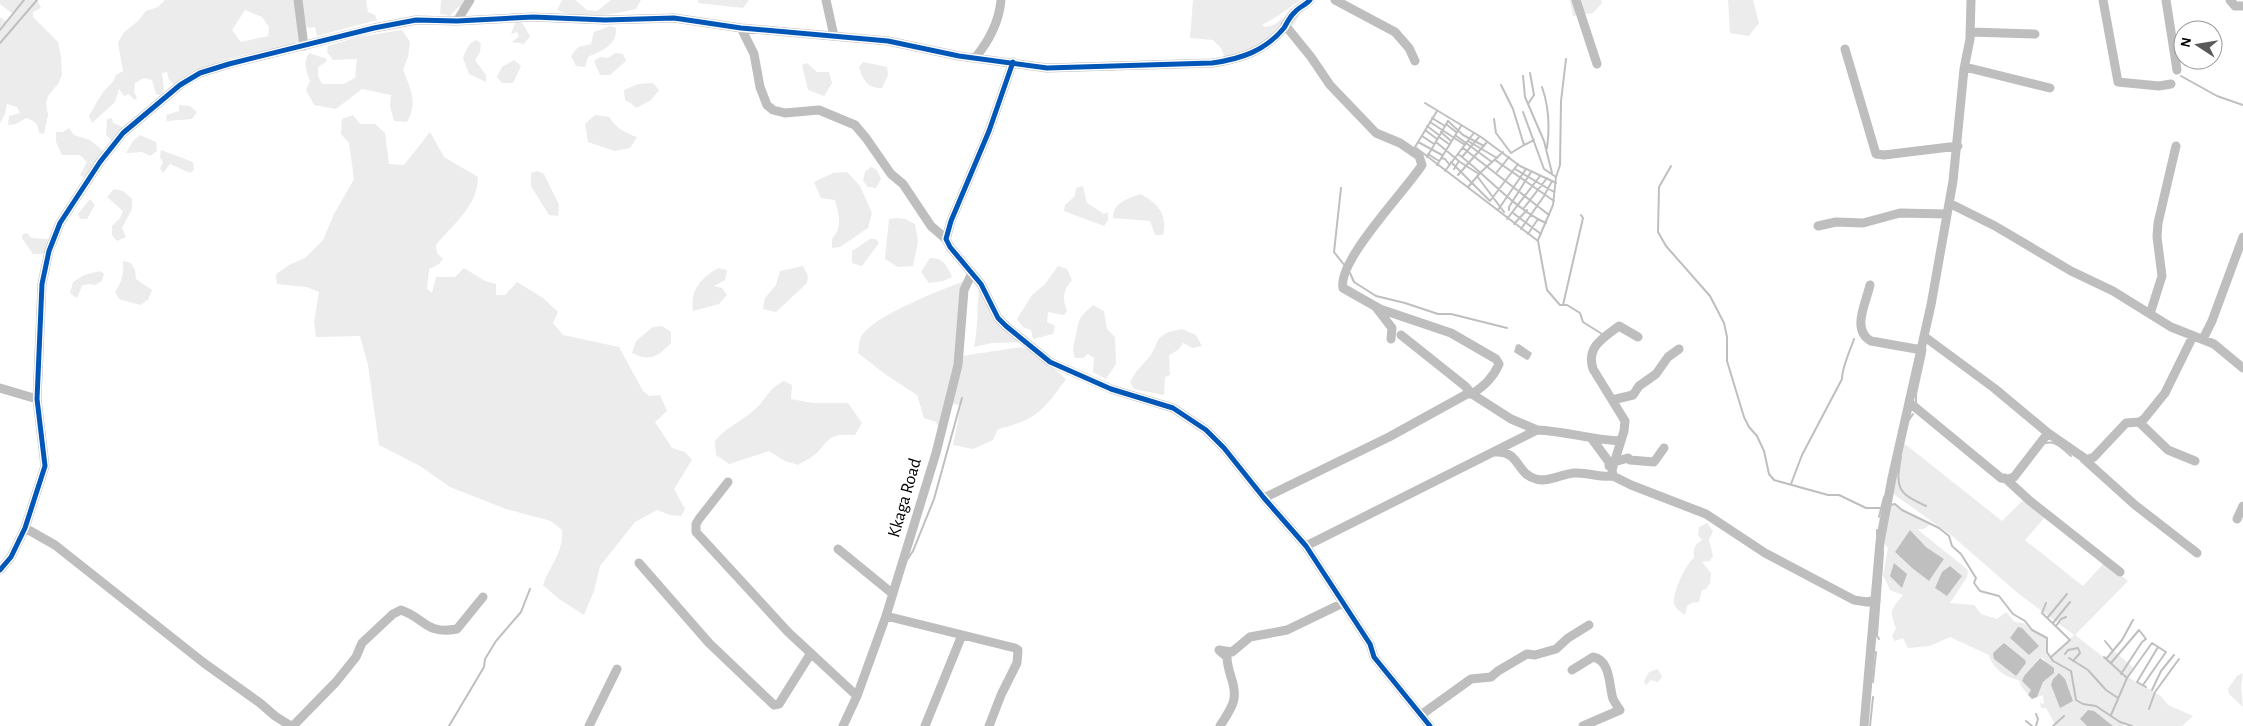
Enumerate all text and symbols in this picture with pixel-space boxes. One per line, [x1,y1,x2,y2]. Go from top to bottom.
north arrow [2173,20,2223,70]
text: N [2178,36,2194,49]
street label: Kkaga Road [885,456,925,540]

